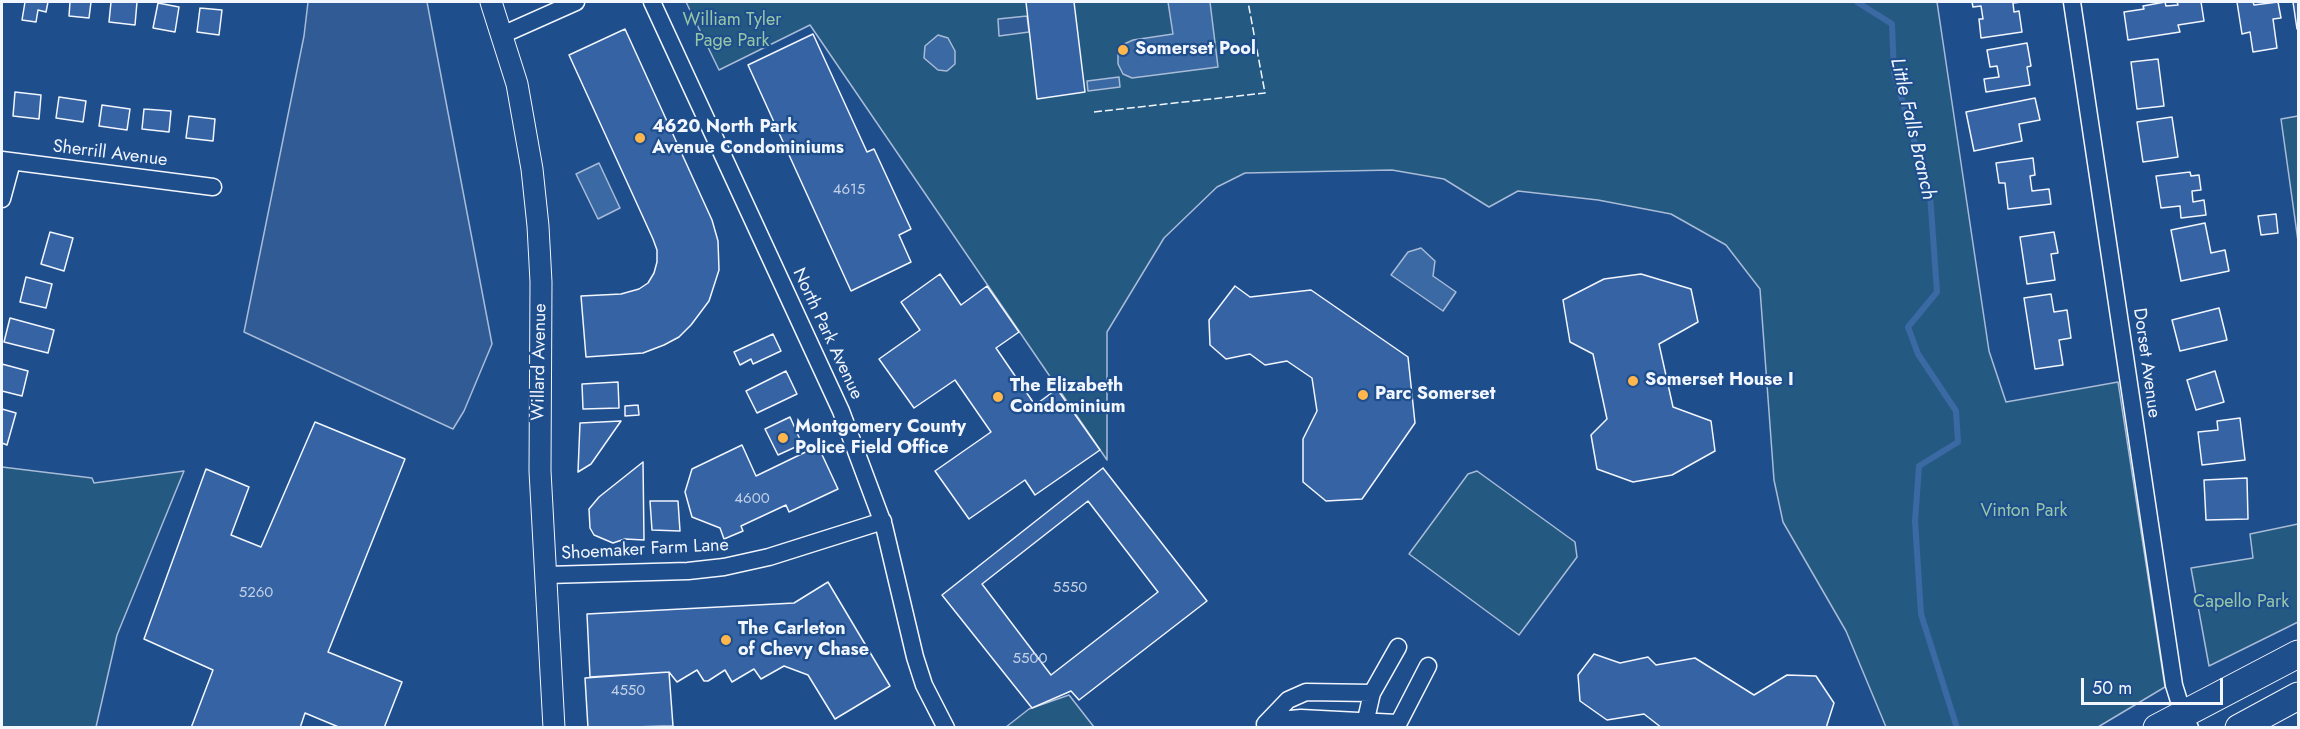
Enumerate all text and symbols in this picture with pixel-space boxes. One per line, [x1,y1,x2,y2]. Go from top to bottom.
park label: William Tyler Page Park [683,10,781,52]
place label: Somerset Pool [1135,39,1256,61]
marker: Somerset Pool [1116,43,1130,57]
water label: Little Falls Branch [1884,56,1940,202]
place label: 4620 North Park Avenue Condominiums [652,117,844,160]
marker: 4620 North Park Avenue Condominiums [633,131,647,145]
street label: Sherrill Avenue [51,136,169,172]
house number: 4615 [833,181,865,199]
street label: North Park Avenue [787,265,867,403]
street label: Willard Avenue [528,303,552,421]
street label: Dorset Avenue [2128,307,2164,419]
place label: Somerset House I [1645,370,1794,392]
marker: Somerset House I [1626,374,1640,388]
place label: The Elizabeth Condominium [1010,376,1125,418]
place label: Parc Somerset [1375,384,1495,406]
marker: Parc Somerset [1356,388,1370,402]
marker: The Elizabeth Condominium [991,390,1005,404]
place label: Montgomery County Police Field Office [795,417,966,460]
marker: Montgomery County Police Field Office [776,431,790,445]
house number: 4600 [734,490,770,508]
park label: Vinton Park [1980,501,2068,523]
street label: Shoemaker Farm Lane [561,535,729,565]
house number: 5550 [1053,579,1087,597]
house number: 5260 [239,584,273,602]
park label: Capello Park [2193,592,2289,614]
place label: The Carleton of Chevy Chase [738,619,869,662]
marker: The Carleton of Chevy Chase [719,633,733,647]
house number: 5500 [1013,650,1047,668]
scale bar [2084,666,2226,704]
text: 50 m [2092,675,2132,701]
house number: 4550 [611,682,645,700]

